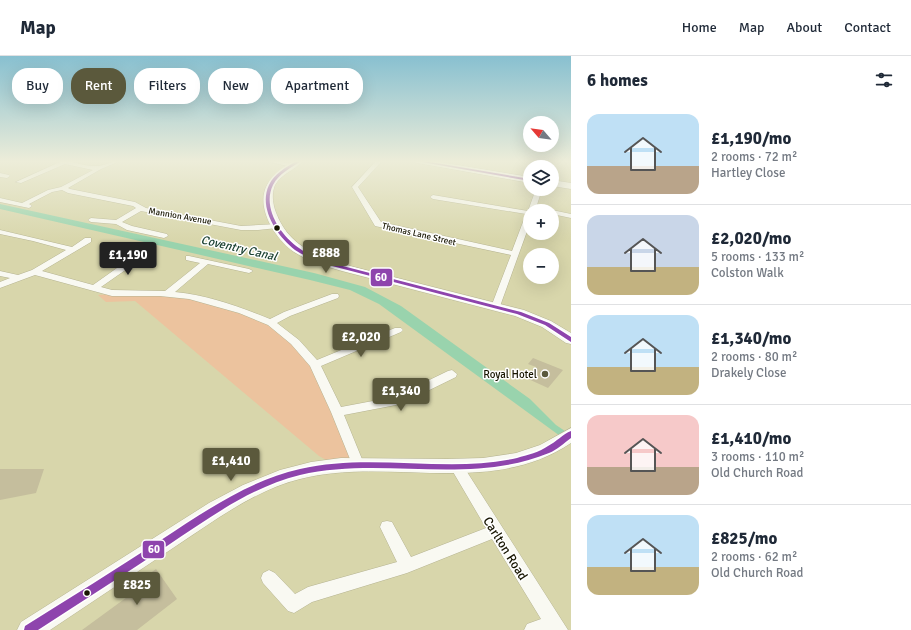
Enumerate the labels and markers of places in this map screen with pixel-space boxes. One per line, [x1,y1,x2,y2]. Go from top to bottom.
unlabelled marker [272,223,282,233]
pin: £888 [302,240,350,274]
pin: £1,190 [95,242,161,276]
pin: £2,020 [328,324,394,358]
place label: Royal Hotel [483,368,537,381]
marker: Royal Hotel [540,369,550,379]
pin: £1,340 [368,378,434,412]
pin: £1,410 [198,448,264,482]
pin: £825 [113,572,161,606]
unlabelled marker [82,588,92,598]

